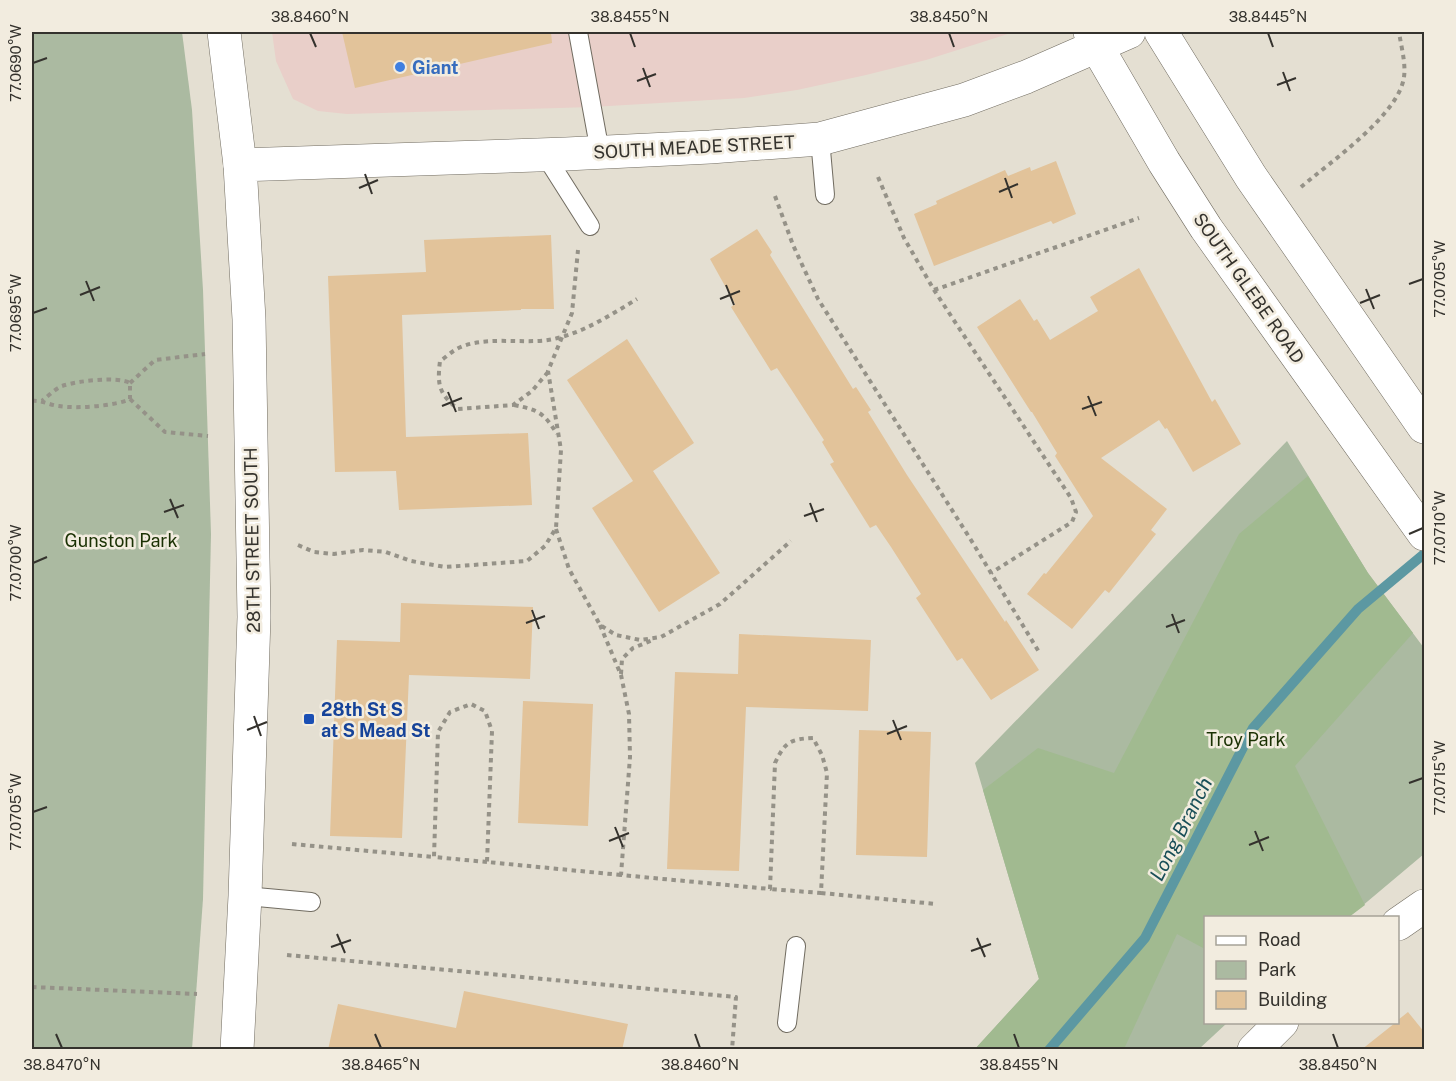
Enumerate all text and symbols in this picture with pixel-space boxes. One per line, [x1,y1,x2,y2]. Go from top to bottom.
text: 38.8460°N [271,8,349,25]
text: 38.8455°N [591,8,669,25]
text: 38.8450°N [910,8,988,25]
text: 38.8445°N [1229,8,1307,25]
text: 77.0690°W [7,24,24,102]
place label: Giant [412,57,459,78]
marker: Giant [393,60,407,74]
street label: SOUTH MEADE STREET [593,131,796,163]
street label: SOUTH GLEBE ROAD [1189,209,1309,367]
text: 77.0705°W [1431,240,1448,318]
text: 77.0695°W [7,274,24,352]
street label: 28TH STREET SOUTH [240,447,264,633]
text: 77.0710°W [1431,491,1448,565]
text: 77.0700°W [7,525,24,601]
park label: Gunston Park [64,530,178,551]
place label: 28th St S at S Mead St [321,699,430,741]
marker: 28th St S at S Mead St [302,712,316,726]
park label: Troy Park [1206,729,1286,750]
text: 77.0715°W [1431,741,1448,815]
text: 77.0705°W [7,773,24,851]
water label: Long Branch [1145,773,1217,885]
legend [1204,916,1399,1024]
text: Road [1258,929,1301,950]
text: Park [1258,959,1296,980]
text: Building [1258,989,1327,1010]
text: 38.8470°N [23,1056,101,1073]
text: 38.8465°N [342,1056,420,1073]
text: 38.8460°N [661,1056,739,1073]
text: 38.8455°N [980,1056,1058,1073]
text: 38.8450°N [1299,1056,1377,1073]

